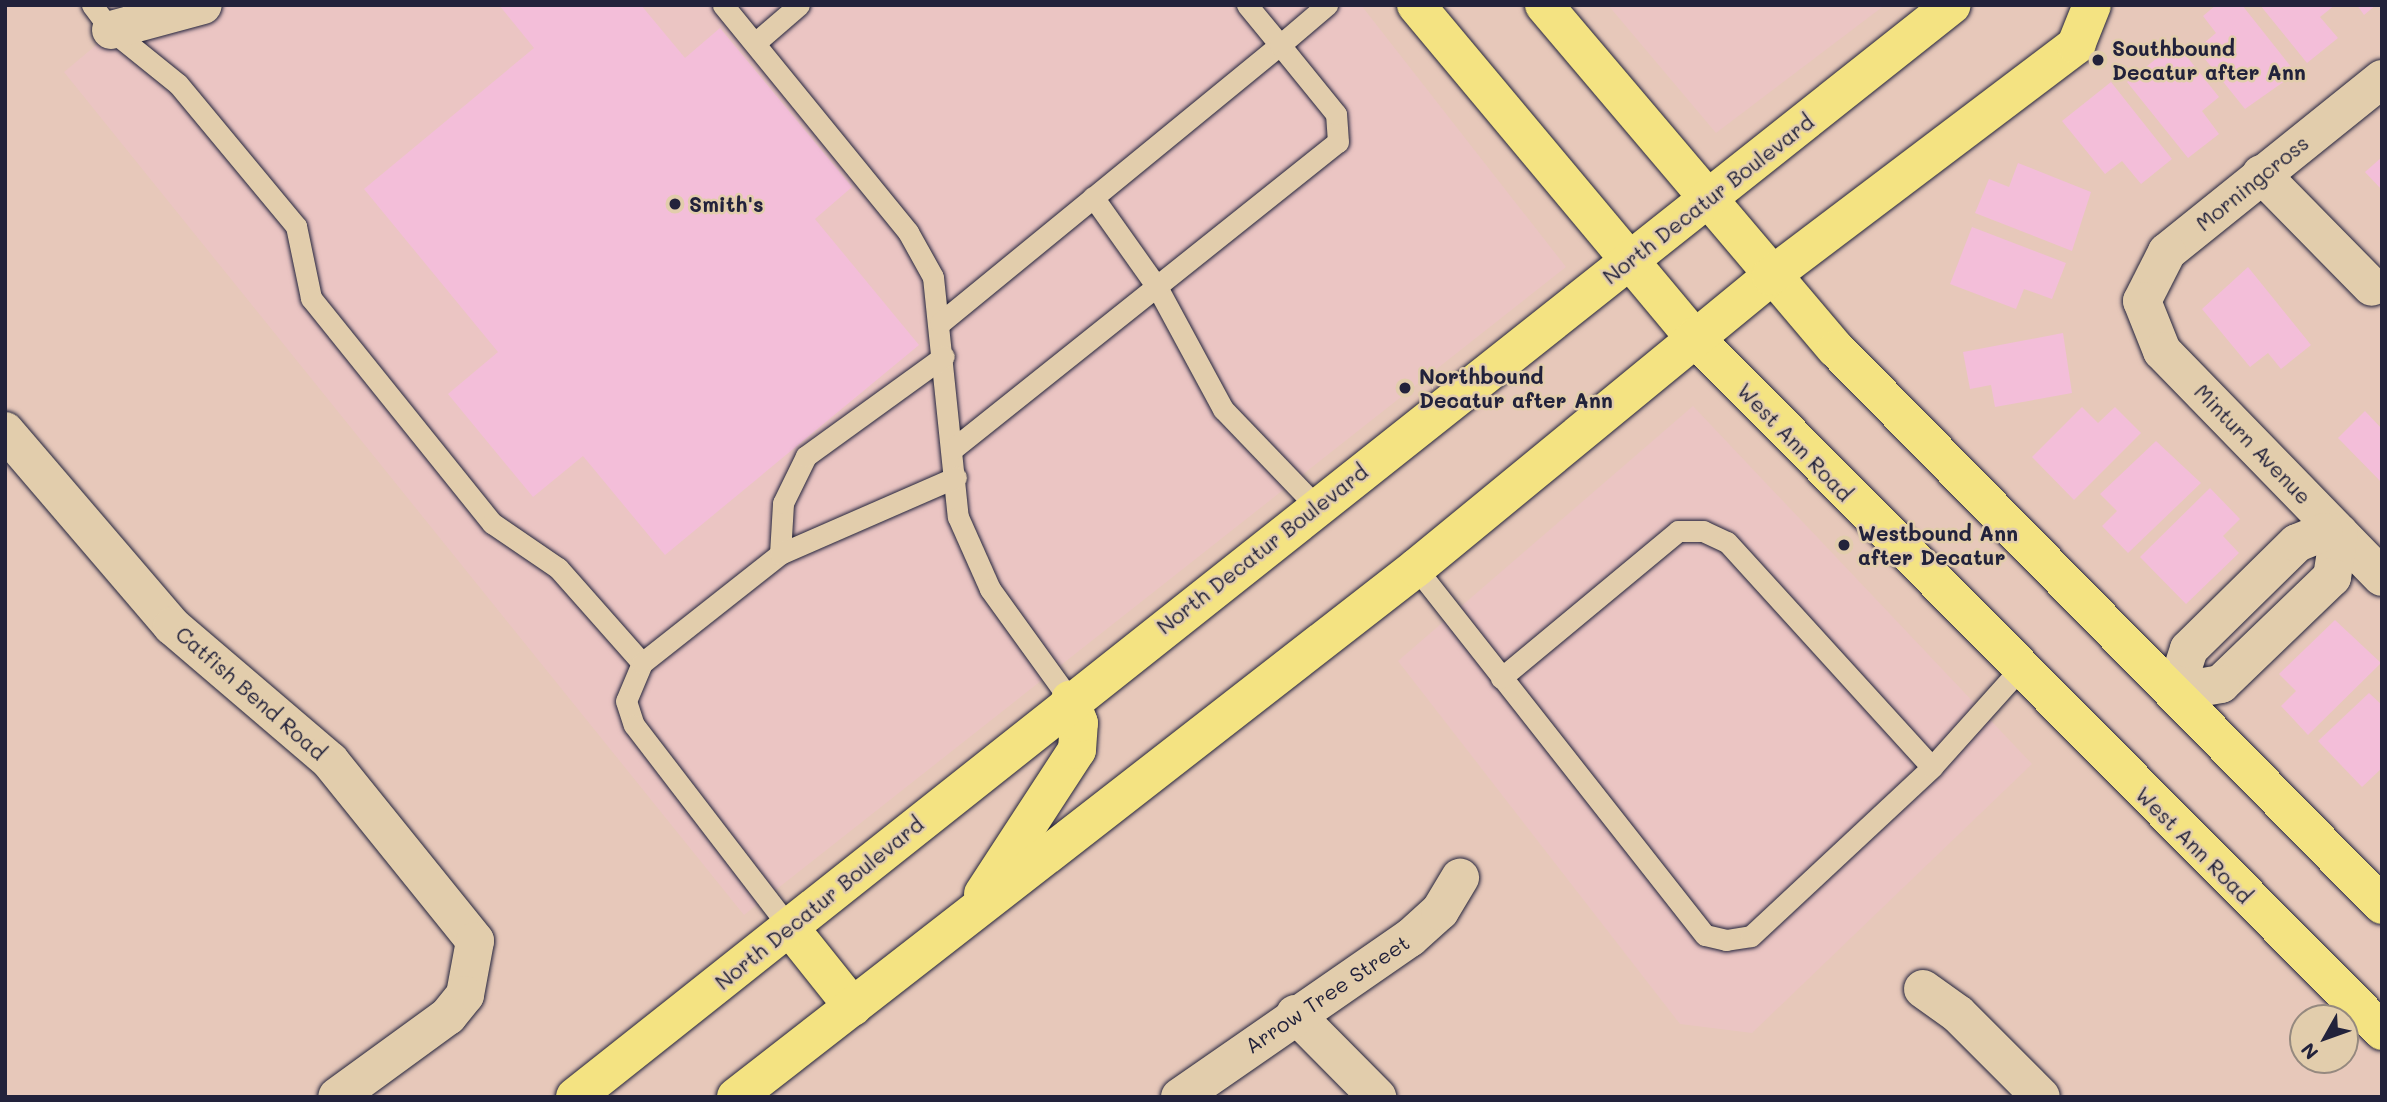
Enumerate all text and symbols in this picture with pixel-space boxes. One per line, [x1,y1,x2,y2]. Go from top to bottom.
place label: Southbound Decatur after Ann [2112,35,2306,85]
marker: Southbound Decatur after Ann [2090,52,2106,68]
street label: North Decatur Boulevard [1598,109,1818,289]
street label: Morningcross [2191,130,2313,236]
place label: Smith's [689,191,764,217]
marker: Smith's [667,196,683,212]
place label: Northbound Decatur after Ann [1419,363,1613,413]
street label: West Ann Road [1732,378,1858,506]
street label: Minturn Avenue [2189,379,2317,509]
marker: Northbound Decatur after Ann [1397,380,1413,396]
street label: North Decatur Boulevard [1152,459,1372,639]
place label: Westbound Ann after Decatur [1858,520,2018,570]
marker: Westbound Ann after Decatur [1836,537,1852,553]
street label: Catfish Bend Road [171,621,331,765]
street label: West Ann Road [2130,781,2258,909]
street label: North Decatur Boulevard [710,811,928,995]
street label: Arrow Tree Street [1240,930,1414,1058]
north arrow [2289,1004,2359,1074]
text: N [2295,1038,2323,1065]

